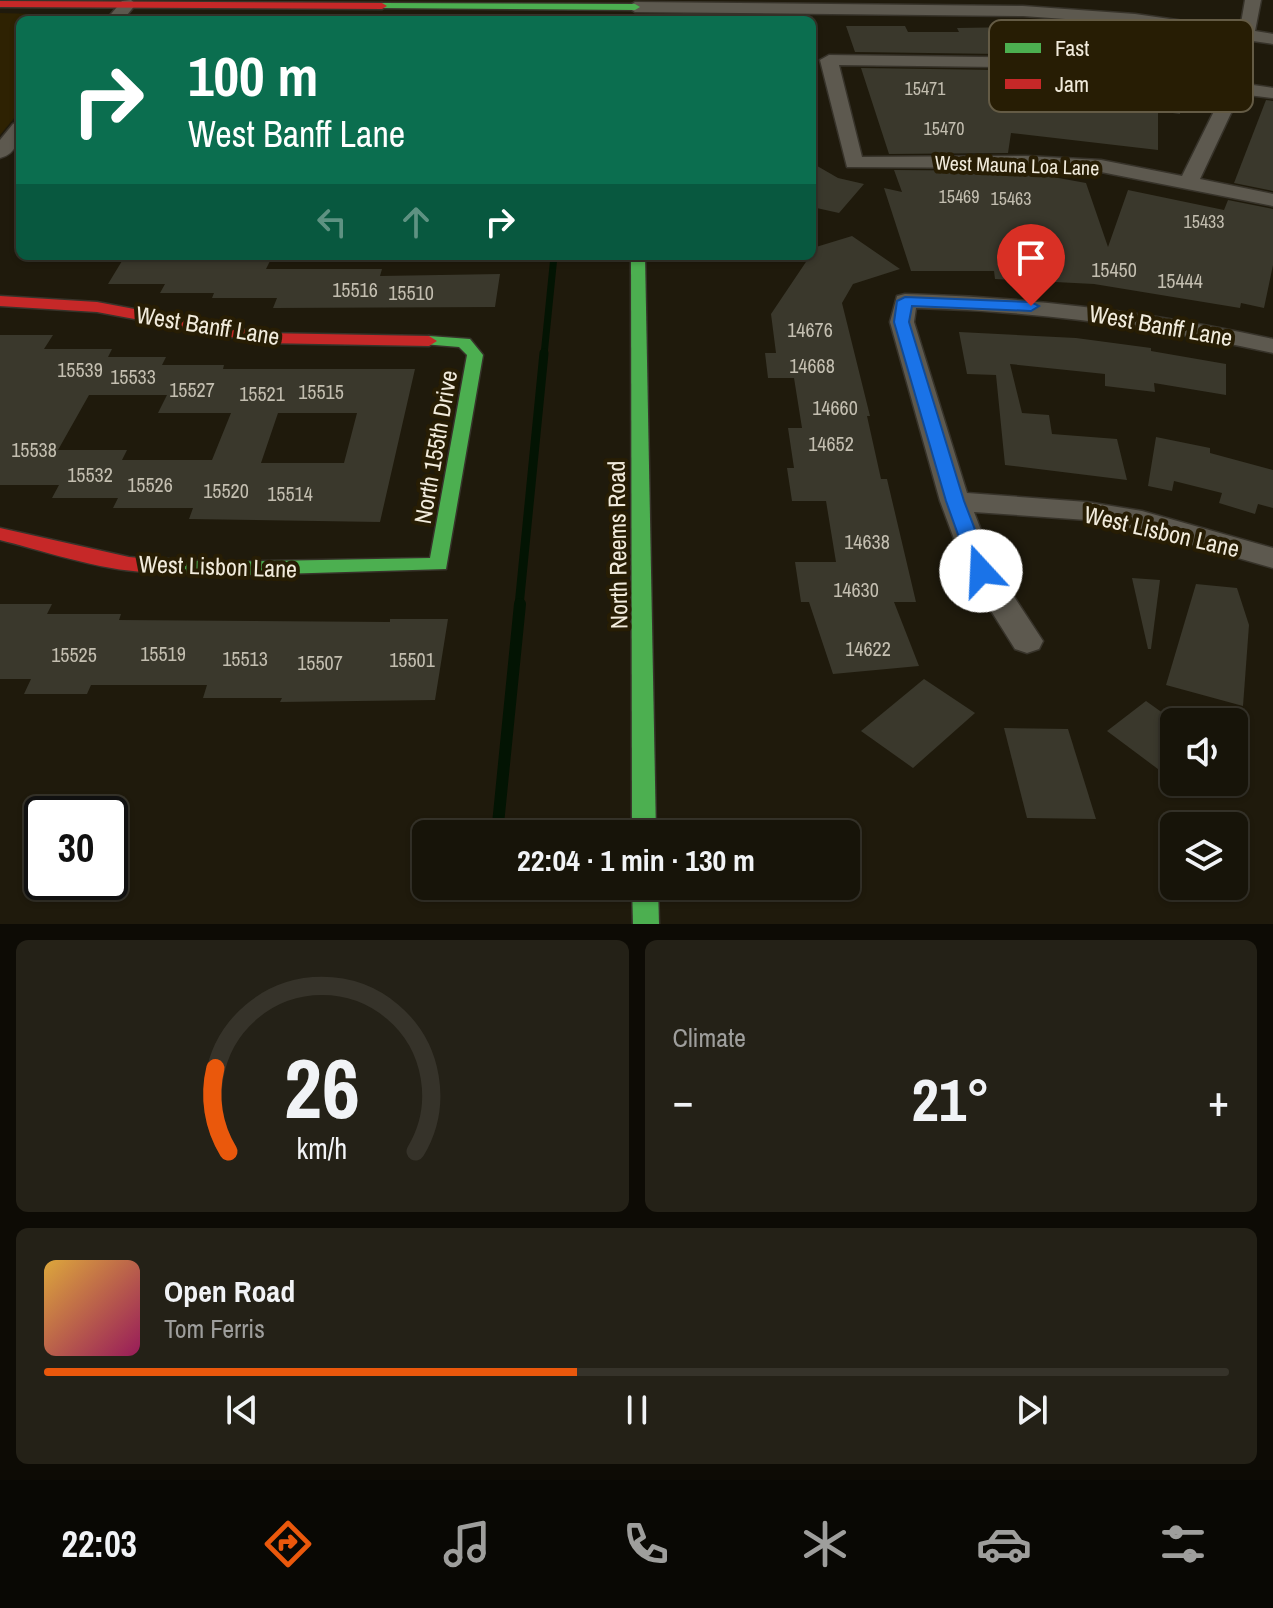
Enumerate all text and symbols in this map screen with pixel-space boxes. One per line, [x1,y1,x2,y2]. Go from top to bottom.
legend [989,20,1253,112]
text: Fast [1055,33,1089,63]
text: 100 m [188,38,318,113]
icon: right [56,48,160,152]
text: Jam [1055,69,1089,99]
house number: 15471 [904,76,946,101]
text: West Banff Lane [188,110,405,158]
house number: 15470 [923,116,965,141]
street label: West Mauna Loa Lane [934,149,1100,181]
house number: 15469 [938,184,980,209]
house number: 15463 [990,186,1032,211]
icon: left [310,200,354,244]
icon: ahead [394,200,438,244]
icon: right [478,200,522,244]
house number: 15433 [1183,209,1225,234]
pin [997,224,1065,306]
icon: arrive [1009,236,1053,280]
house number: 15450 [1091,256,1137,283]
house number: 15444 [1157,267,1203,294]
house number: 15516 [332,276,378,303]
house number: 15510 [388,279,434,306]
street label: West Banff Lane [1087,297,1235,353]
street label: West Banff Lane [134,298,282,352]
house number: 14676 [787,316,833,343]
house number: 14668 [789,352,835,379]
house number: 15539 [57,356,103,383]
house number: 15533 [110,363,156,390]
street label: North 155th Drive [406,368,464,526]
house number: 15527 [169,376,215,403]
house number: 15515 [298,378,344,405]
house number: 15521 [239,380,285,407]
house number: 14660 [812,394,858,421]
house number: 14652 [808,430,854,457]
house number: 15538 [11,436,57,463]
house number: 15532 [67,461,113,488]
street label: North Reems Road [600,461,634,629]
house number: 15526 [127,471,173,498]
house number: 15520 [203,477,249,504]
house number: 15514 [267,480,313,507]
street label: West Lisbon Lane [1081,498,1243,564]
house number: 14638 [844,528,890,555]
position arrow [939,529,1023,613]
street label: West Lisbon Lane [138,547,298,585]
house number: 14630 [833,576,879,603]
house number: 14622 [845,635,891,662]
house number: 15519 [140,640,186,667]
house number: 15525 [51,641,97,668]
house number: 15513 [222,645,268,672]
house number: 15501 [389,646,435,673]
house number: 15507 [297,649,343,676]
map controls [1160,708,1248,900]
button: sound [1160,708,1248,796]
speed limit sign: 30 [24,796,128,900]
button: layers [1160,812,1248,900]
text: 22:04 · 1 min · 130 m [517,840,755,880]
text: Climate [673,1020,746,1055]
text: 26 [284,1032,360,1144]
text: 21° [911,1059,990,1140]
text: − [673,1070,694,1130]
text: + [1208,1070,1229,1130]
text: km/h [297,1129,348,1168]
text: Open Road [164,1271,295,1311]
text: Tom Ferris [164,1311,265,1346]
icon: previous [220,1388,264,1432]
icon: pause [615,1388,659,1432]
icon: next [1010,1388,1054,1432]
icon: directions [260,1516,316,1572]
icon: music [439,1516,495,1572]
icon: phone [618,1516,674,1572]
icon: climate [797,1516,853,1572]
icon: car [976,1516,1032,1572]
icon: filters [1155,1516,1211,1572]
text: 22:03 [62,1520,137,1568]

